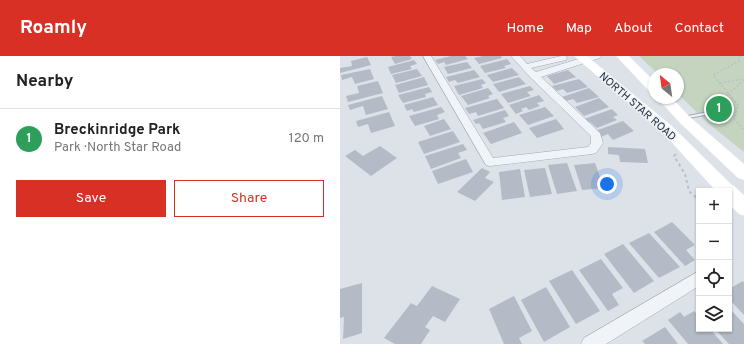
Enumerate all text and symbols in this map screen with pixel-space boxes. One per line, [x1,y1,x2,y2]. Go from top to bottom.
text: Roamly [20,16,87,40]
text: Home [507,20,544,37]
text: Map [566,20,592,37]
text: About [614,20,653,37]
text: Contact [675,20,724,37]
north arrow [648,68,684,104]
street label: NORTH STAR ROAD [596,69,679,144]
text: Nearby [16,71,73,93]
pin: 1 [706,94,732,124]
text: Breckinridge Park [54,121,181,140]
text: 1 [26,131,32,147]
text: 120 m [289,131,324,147]
text: Park · North Star Road [54,140,181,156]
your location [597,174,617,194]
button: Save [16,180,166,217]
button: Share [174,180,324,217]
map controls [696,188,732,332]
button: + [696,188,732,224]
button: − [696,224,732,260]
button: locate [696,260,732,296]
button: layers [696,296,732,332]

